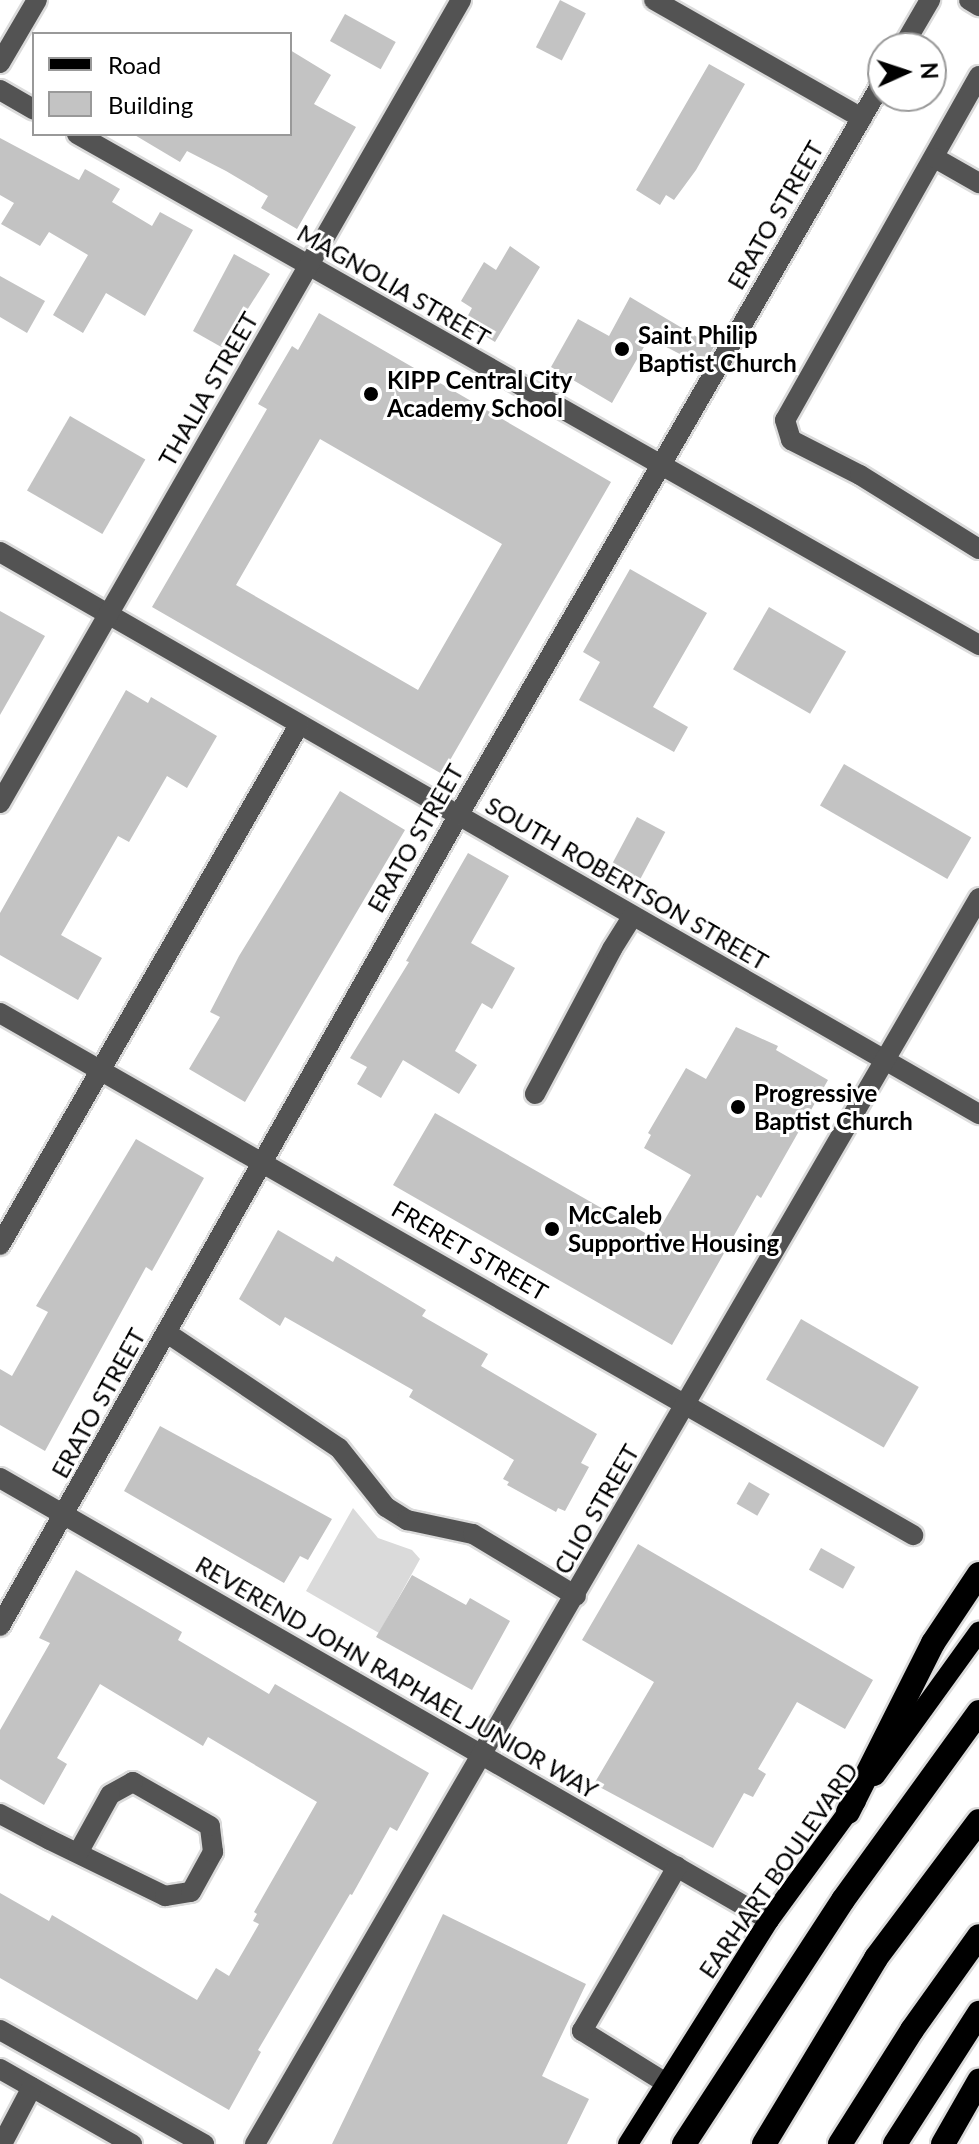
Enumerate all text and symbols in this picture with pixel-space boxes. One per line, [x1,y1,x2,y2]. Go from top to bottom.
legend [32,32,292,136]
north arrow [867,32,947,112]
text: Road [108,50,161,79]
text: N [916,62,943,80]
text: Building [108,90,193,119]
street label: ERATO STREET [721,136,829,294]
street label: MAGNOLIA STREET [292,218,496,352]
street label: THALIA STREET [152,306,264,472]
place label: Saint Philip Baptist Church [638,321,797,377]
marker: Saint Philip Baptist Church [613,340,631,358]
place label: KIPP Central City Academy School [387,366,573,422]
marker: KIPP Central City Academy School [362,385,380,403]
street label: ERATO STREET [361,759,469,917]
street label: SOUTH ROBERTSON STREET [481,790,773,976]
place label: Progressive Baptist Church [754,1079,913,1135]
marker: Progressive Baptist Church [729,1098,747,1116]
street label: FRERET STREET [387,1194,553,1306]
place label: McCaleb Supportive Housing [568,1201,779,1257]
marker: McCaleb Supportive Housing [543,1220,561,1238]
street label: ERATO STREET [45,1323,151,1483]
street label: CLIO STREET [547,1439,645,1579]
street label: REVEREND JOHN RAPHAEL JUNIOR WAY [190,1549,604,1805]
street label: EARHART BOULEVARD [692,1756,864,1984]

